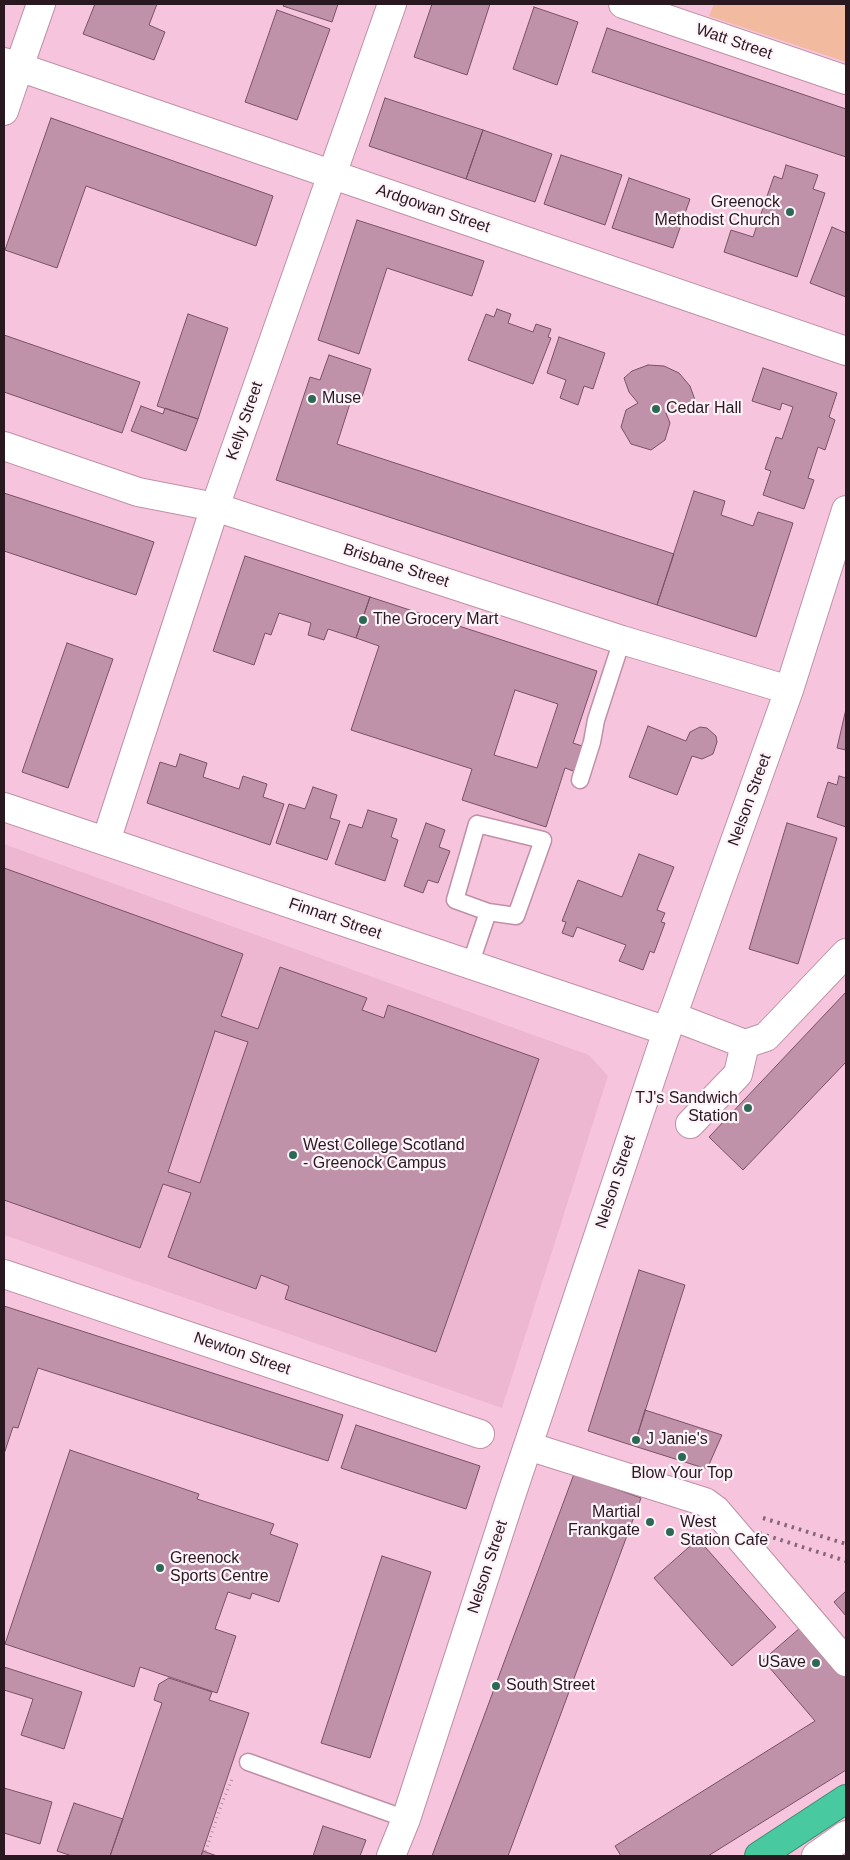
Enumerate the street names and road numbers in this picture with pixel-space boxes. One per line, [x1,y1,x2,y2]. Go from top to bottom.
street label: Watt Street [693,20,775,64]
street label: Ardgowan Street [374,181,492,237]
street label: Kelly Street [223,379,267,463]
street label: Brisbane Street [341,540,451,592]
street label: Nelson Street [724,751,776,849]
street label: Finnart Street [286,894,384,944]
street label: Nelson Street [592,1133,640,1231]
street label: Newton Street [191,1328,293,1380]
street label: Nelson Street [464,1518,512,1616]

